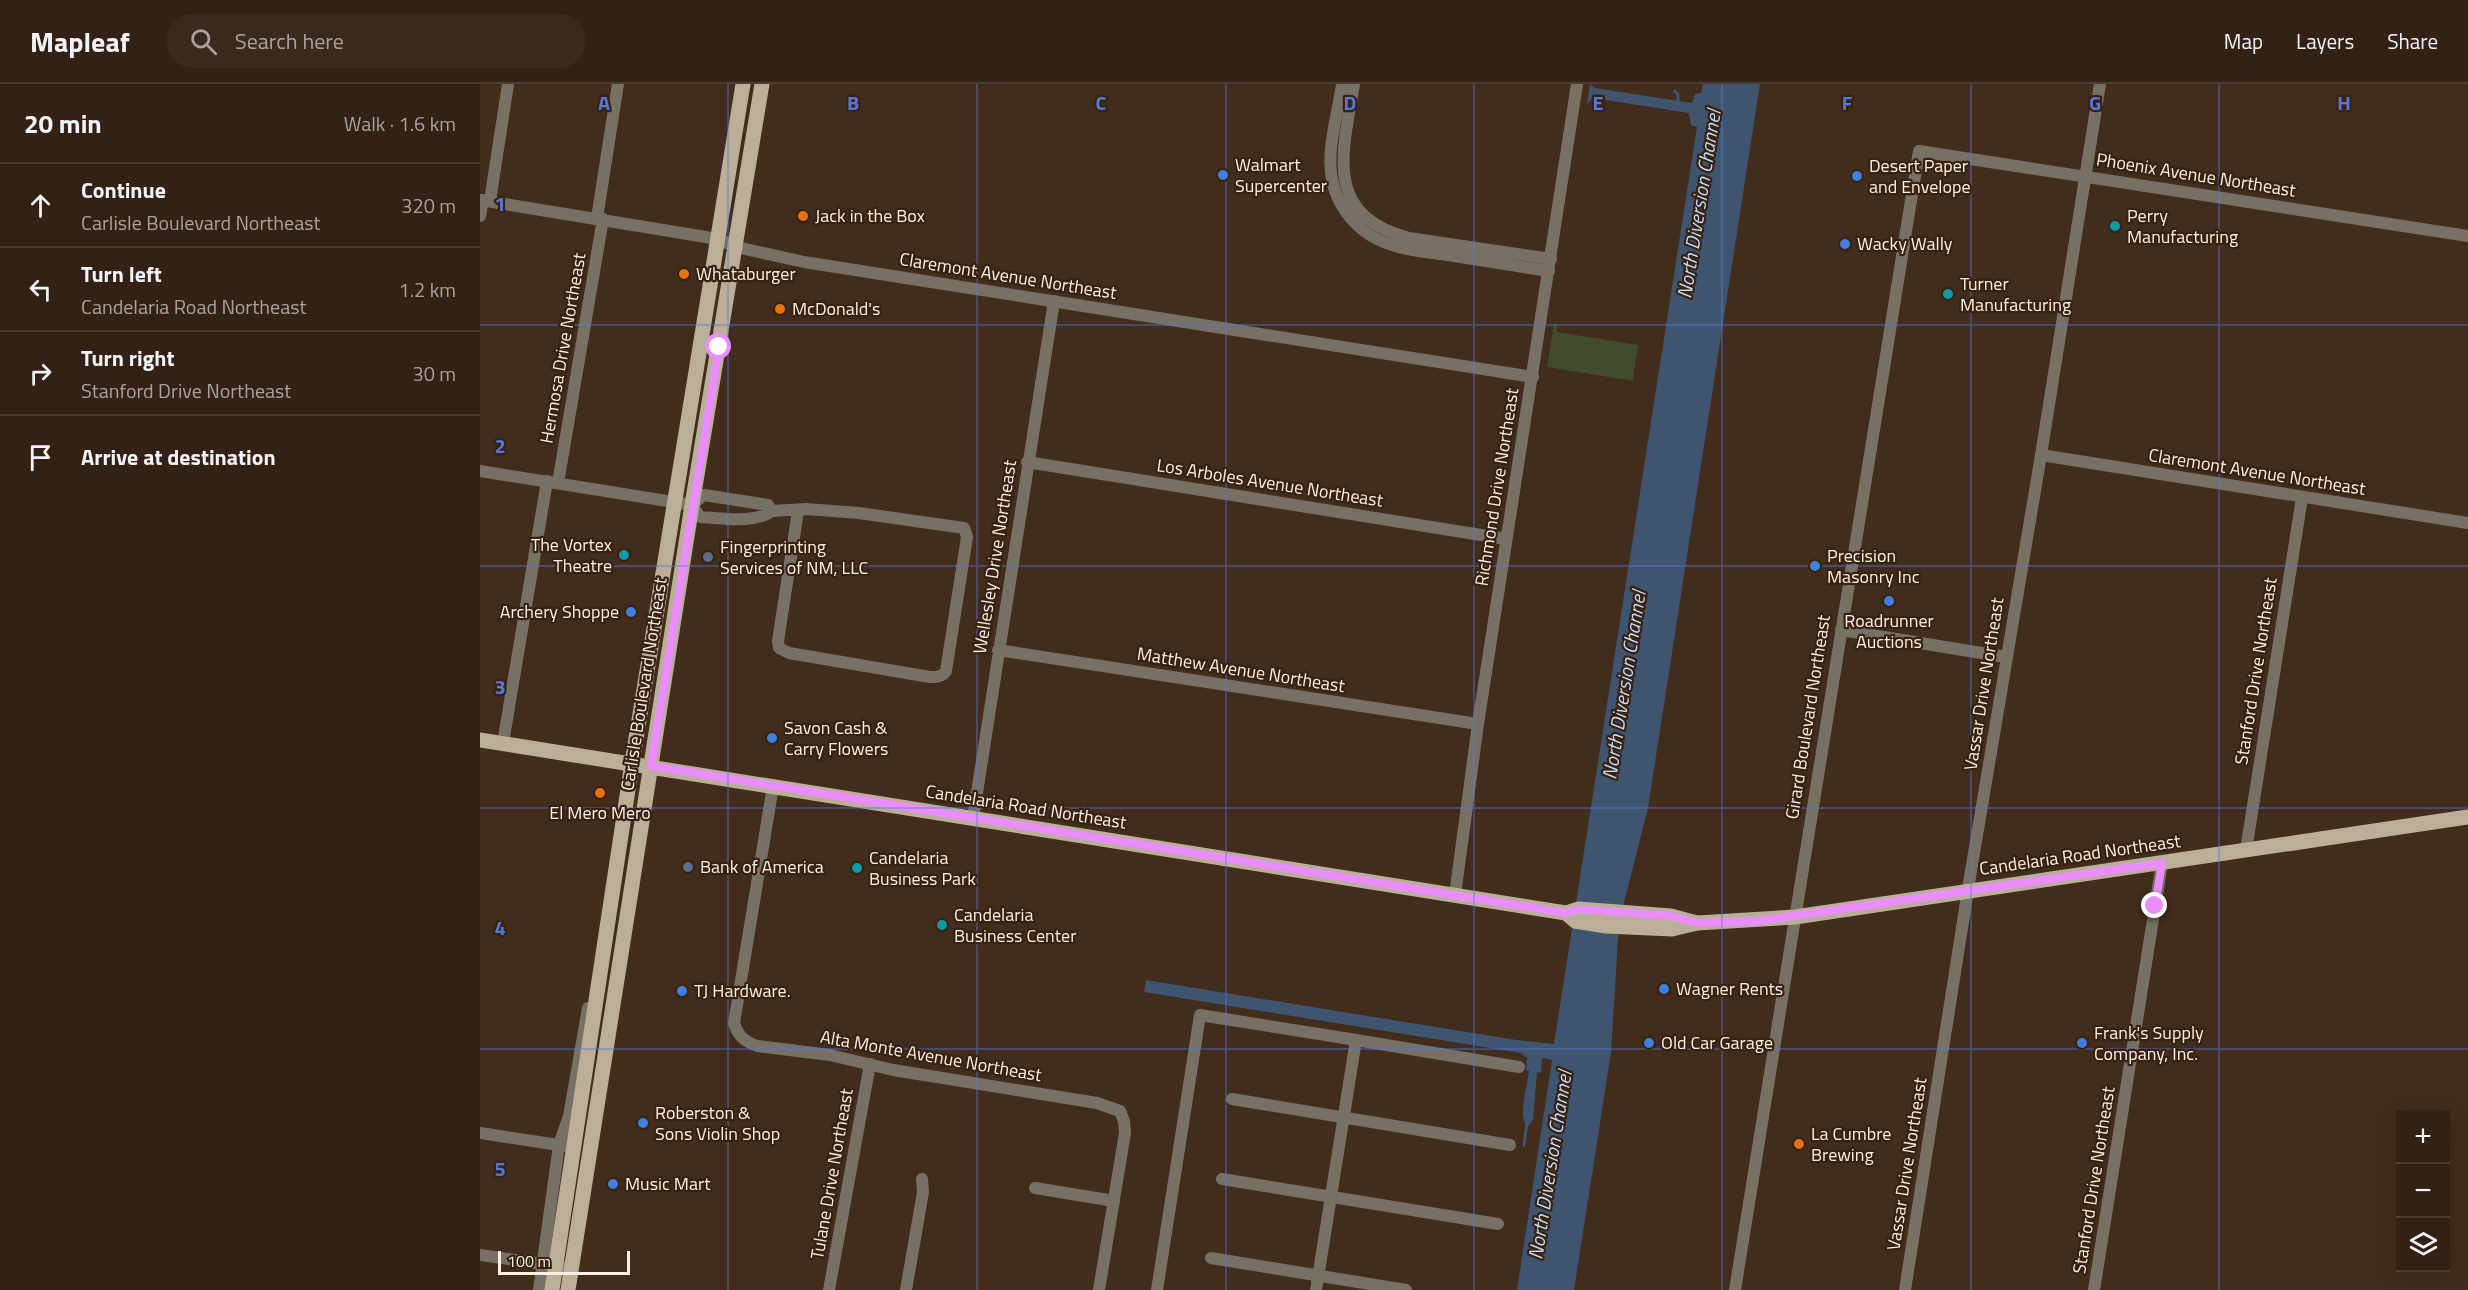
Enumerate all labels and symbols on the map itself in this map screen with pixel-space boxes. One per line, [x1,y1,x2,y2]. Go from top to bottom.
text: A [598,87,610,118]
text: B [847,87,859,118]
text: C [1096,87,1107,118]
text: D [1344,87,1356,118]
text: E [1592,87,1604,118]
text: F [1842,87,1853,118]
text: G [2089,87,2101,118]
text: H [2337,87,2351,118]
water label: North Diversion Channel [1668,105,1729,300]
street label: Phoenix Avenue Northeast [2094,145,2298,204]
place label: Walmart Supercenter [1235,151,1327,199]
place label: Desert Paper and Envelope [1869,152,1971,200]
marker: Walmart Supercenter [1216,168,1230,182]
marker: Desert Paper and Envelope [1850,169,1864,183]
text: 1 [494,188,506,219]
place label: Jack in the Box [815,202,925,229]
place label: Perry Manufacturing [2127,202,2238,250]
marker: Jack in the Box [796,209,810,223]
marker: Perry Manufacturing [2108,219,2122,233]
place label: Wacky Wally [1857,230,1953,257]
marker: Wacky Wally [1838,237,1852,251]
street label: Claremont Avenue Northeast [898,245,1119,306]
street label: Hermosa Drive Northeast [532,250,593,445]
place label: Whataburger [696,260,796,287]
marker: Whataburger [677,267,691,281]
place label: Turner Manufacturing [1960,270,2071,318]
marker: Turner Manufacturing [1941,287,1955,301]
place label: McDonald's [792,295,880,322]
marker: McDonald's [773,302,787,316]
route start [705,333,731,359]
street label: Richmond Drive Northeast [1468,385,1526,588]
text: 2 [494,430,506,461]
street label: Claremont Avenue Northeast [2147,441,2368,502]
street label: Los Arboles Avenue Northeast [1155,451,1386,514]
street label: Wellesley Drive Northeast [966,457,1023,656]
place label: The Vortex Theatre [531,531,612,579]
place label: Fingerprinting Services of NM, LLC [720,533,868,581]
place label: Precision Masonry Inc [1827,542,1920,590]
marker: The Vortex Theatre [617,548,631,562]
marker: Fingerprinting Services of NM, LLC [701,550,715,564]
marker: Precision Masonry Inc [1808,559,1822,573]
street label: Carlisle Boulevard Northeast [613,575,674,792]
street label: Stanford Drive Northeast [2227,575,2284,767]
water label: North Diversion Channel [1593,586,1654,781]
marker: Roadrunner Auctions [1882,594,1896,608]
street label: Vassar Drive Northeast [1956,595,2011,772]
place label: Archery Shoppe [500,598,619,625]
marker: Archery Shoppe [624,605,638,619]
place label: Roadrunner Auctions [1844,607,1934,655]
street label: Girard Boulevard Northeast [1778,612,1837,821]
street label: Matthew Avenue Northeast [1135,640,1348,699]
text: 3 [494,671,506,702]
place label: Savon Cash & Carry Flowers [784,714,888,762]
marker: Savon Cash & Carry Flowers [765,731,779,745]
street label: Candelaria Road Northeast [924,777,1129,836]
marker: El Mero Mero [593,786,607,800]
place label: El Mero Mero [549,799,651,826]
street label: Candelaria Road Northeast [1978,827,2183,882]
place label: Candelaria Business Park [869,844,976,892]
place label: Bank of America [700,853,824,880]
marker: Bank of America [681,860,695,874]
marker: Candelaria Business Park [850,861,864,875]
route end [2141,892,2167,918]
place label: Candelaria Business Center [954,901,1076,949]
text: 4 [494,912,506,943]
marker: Candelaria Business Center [935,918,949,932]
place label: Wagner Rents [1676,975,1783,1002]
place label: TJ Hardware. [694,977,791,1004]
marker: Wagner Rents [1657,982,1671,996]
marker: TJ Hardware. [675,984,689,998]
place label: Frank's Supply Company, Inc. [2094,1019,2204,1067]
street label: Alta Monte Avenue Northeast [818,1023,1045,1088]
place label: Old Car Garage [1661,1029,1773,1056]
marker: Old Car Garage [1642,1036,1656,1050]
marker: Frank's Supply Company, Inc. [2075,1036,2089,1050]
water label: North Diversion Channel [1519,1066,1580,1261]
street label: Vassar Drive Northeast [1879,1075,1934,1252]
street label: Stanford Drive Northeast [2065,1084,2122,1276]
street label: Tulane Drive Northeast [803,1086,860,1262]
place label: Roberston & Sons Violin Shop [655,1099,780,1147]
marker: Roberston & Sons Violin Shop [636,1116,650,1130]
place label: La Cumbre Brewing [1811,1120,1891,1168]
marker: La Cumbre Brewing [1792,1137,1806,1151]
text: 5 [494,1153,506,1184]
place label: Music Mart [625,1170,711,1197]
marker: Music Mart [606,1177,620,1191]
scale bar [498,1248,630,1276]

